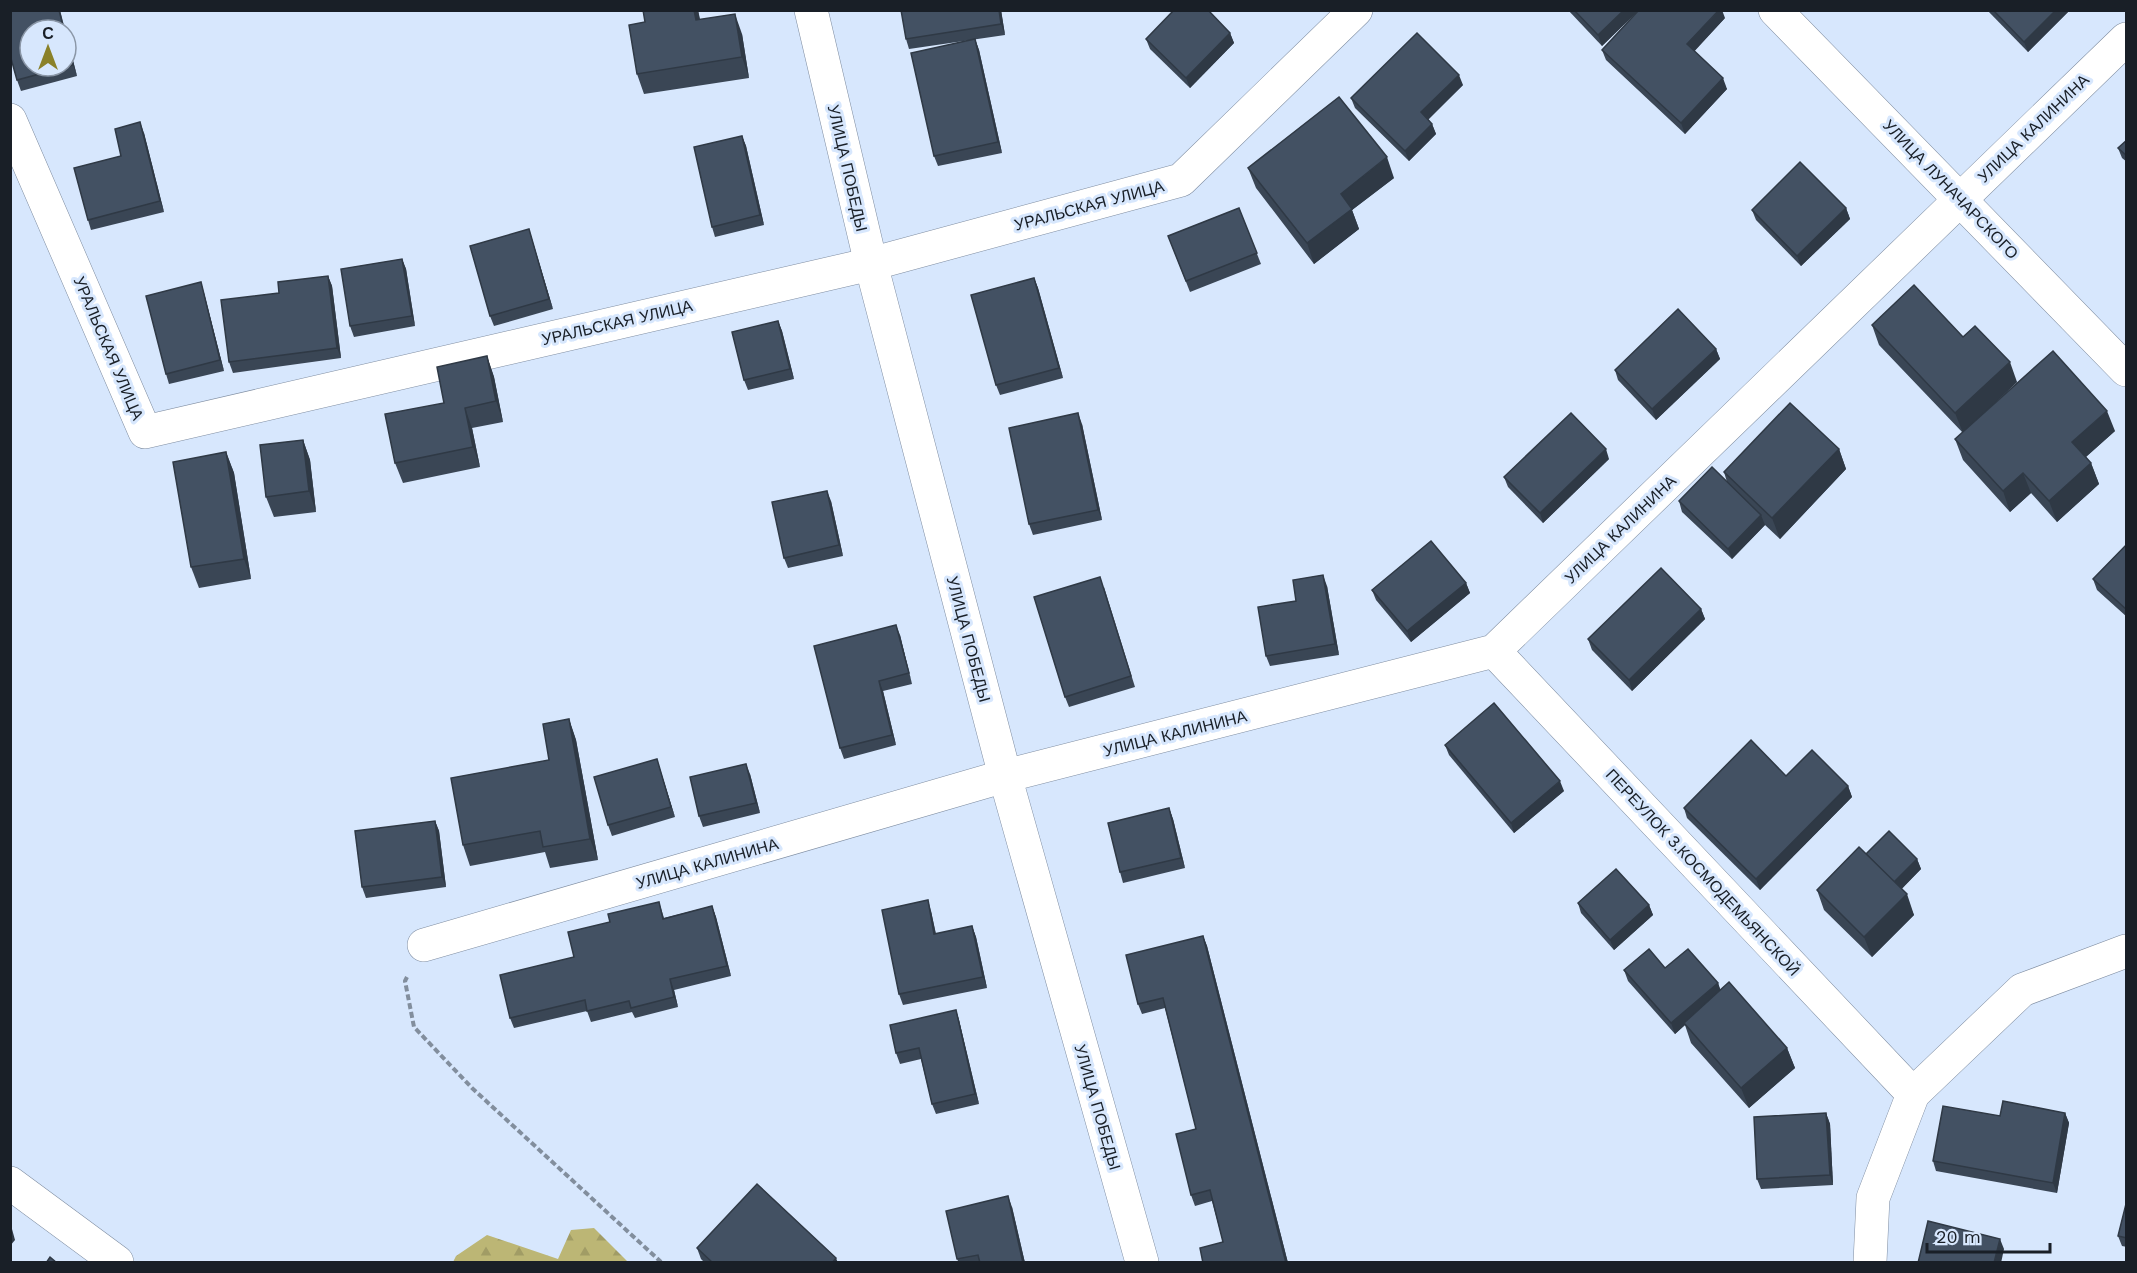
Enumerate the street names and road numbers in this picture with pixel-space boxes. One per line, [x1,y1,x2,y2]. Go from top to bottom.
street label: УЛИЦА КАЛИНИНА [1974,70,2093,186]
street label: УЛИЦА ПОБЕДЫ [824,103,871,233]
street label: УЛИЦА ЛУНАЧАРСКОГО [1879,116,2022,263]
street label: УРАЛЬСКАЯ УЛИЦА [1012,176,1166,235]
street label: УРАЛЬСКАЯ УЛИЦА [70,274,148,423]
street label: УРАЛЬСКАЯ УЛИЦА [540,296,695,349]
street label: УЛИЦА КАЛИНИНА [1561,471,1680,587]
street label: УЛИЦА ПОБЕДЫ [943,574,994,704]
street label: УЛИЦА КАЛИНИНА [1101,706,1249,761]
street label: ПЕРЕУЛОК З.КОСМОДЕМЬЯНСКОЙ [1602,765,1804,980]
street label: УЛИЦА КАЛИНИНА [634,834,781,893]
street label: УЛИЦА ПОБЕДЫ [1071,1042,1125,1172]

